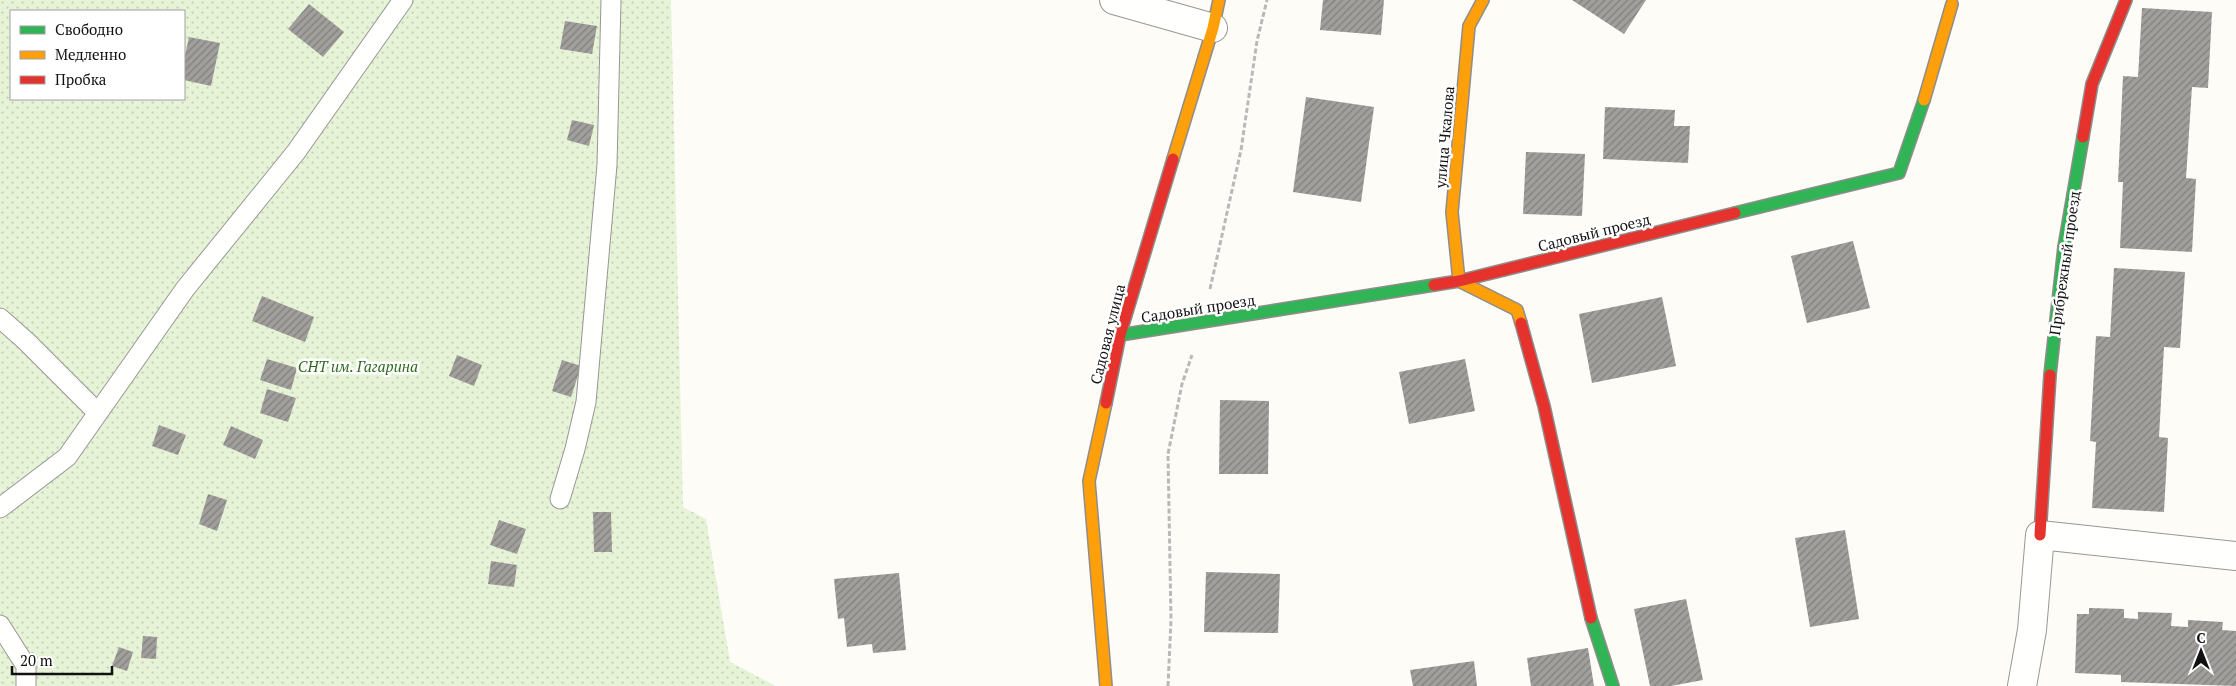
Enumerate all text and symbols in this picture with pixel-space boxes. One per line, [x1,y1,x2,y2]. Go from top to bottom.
legend [10,10,185,100]
text: Свободно [55,19,123,39]
text: Медленно [55,44,126,64]
text: Пробка [55,69,107,89]
street label: улица Чкалова [1429,85,1458,190]
street label: Прибрежный проезд [2044,189,2084,336]
street label: Садовый проезд [1536,208,1653,256]
street label: Садовая улица [1085,281,1129,386]
street label: Садовый проезд [1140,289,1257,327]
park label: СНТ им. Гагарина [298,356,418,376]
north arrow [2176,626,2226,676]
text: С [2196,628,2206,647]
scale bar [12,644,112,676]
text: 20 m [20,650,53,670]

